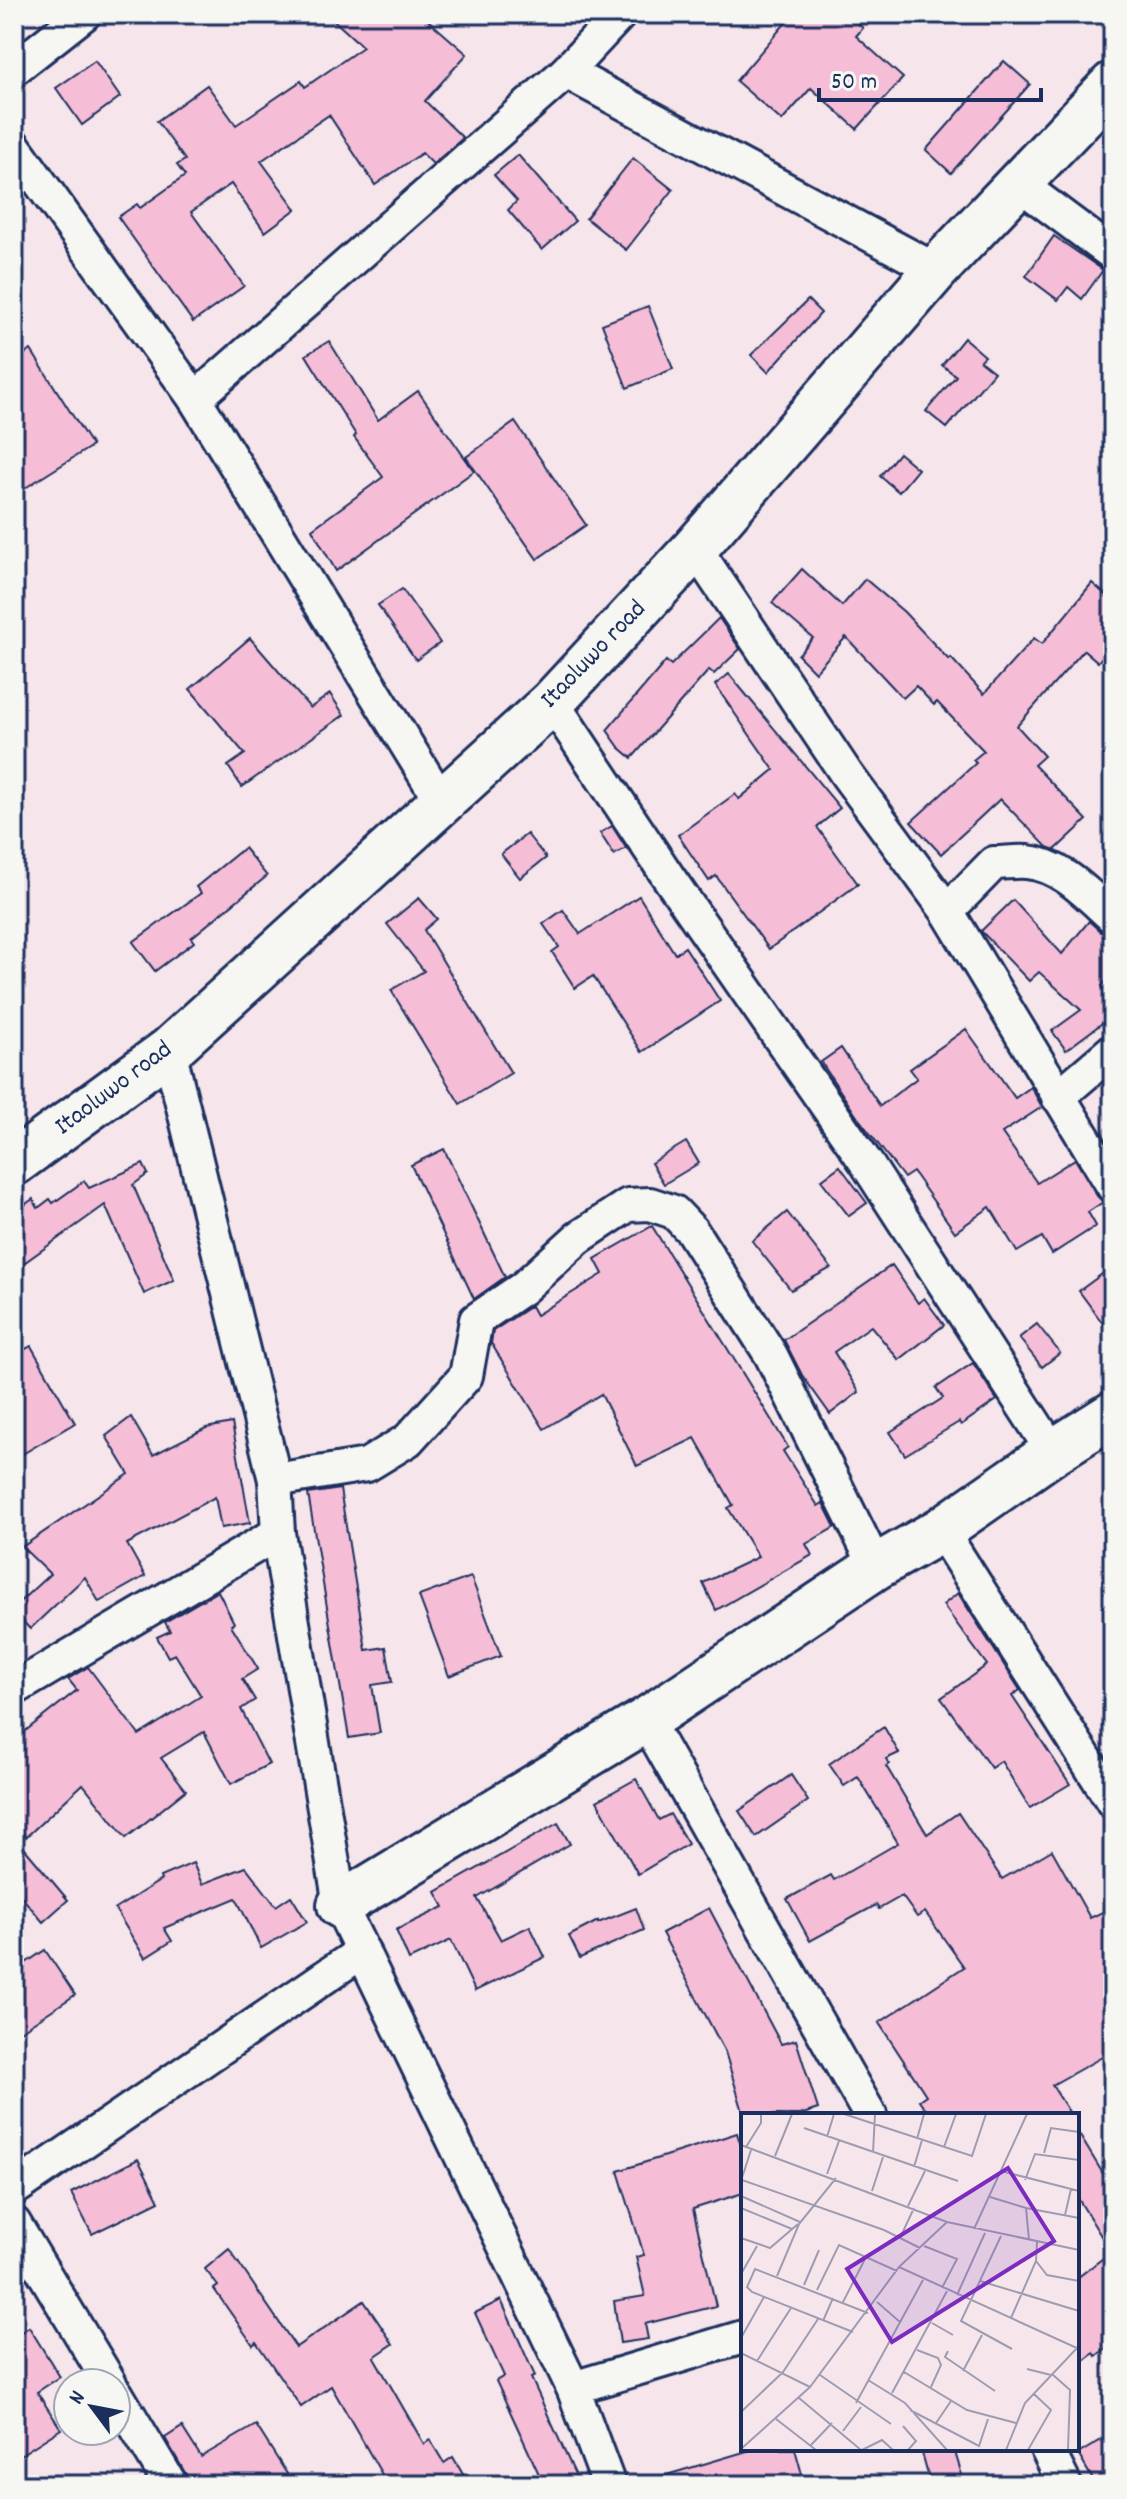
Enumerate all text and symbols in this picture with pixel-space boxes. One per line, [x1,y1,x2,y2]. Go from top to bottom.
scale bar [819,52,1041,102]
text: 50 m [831,66,877,100]
street label: Itaoluwo road [533,592,655,718]
street label: Itaoluwo road [47,1032,181,1146]
inset map [741,2113,1079,2451]
north arrow [52,2367,132,2447]
text: N [62,2385,94,2411]

